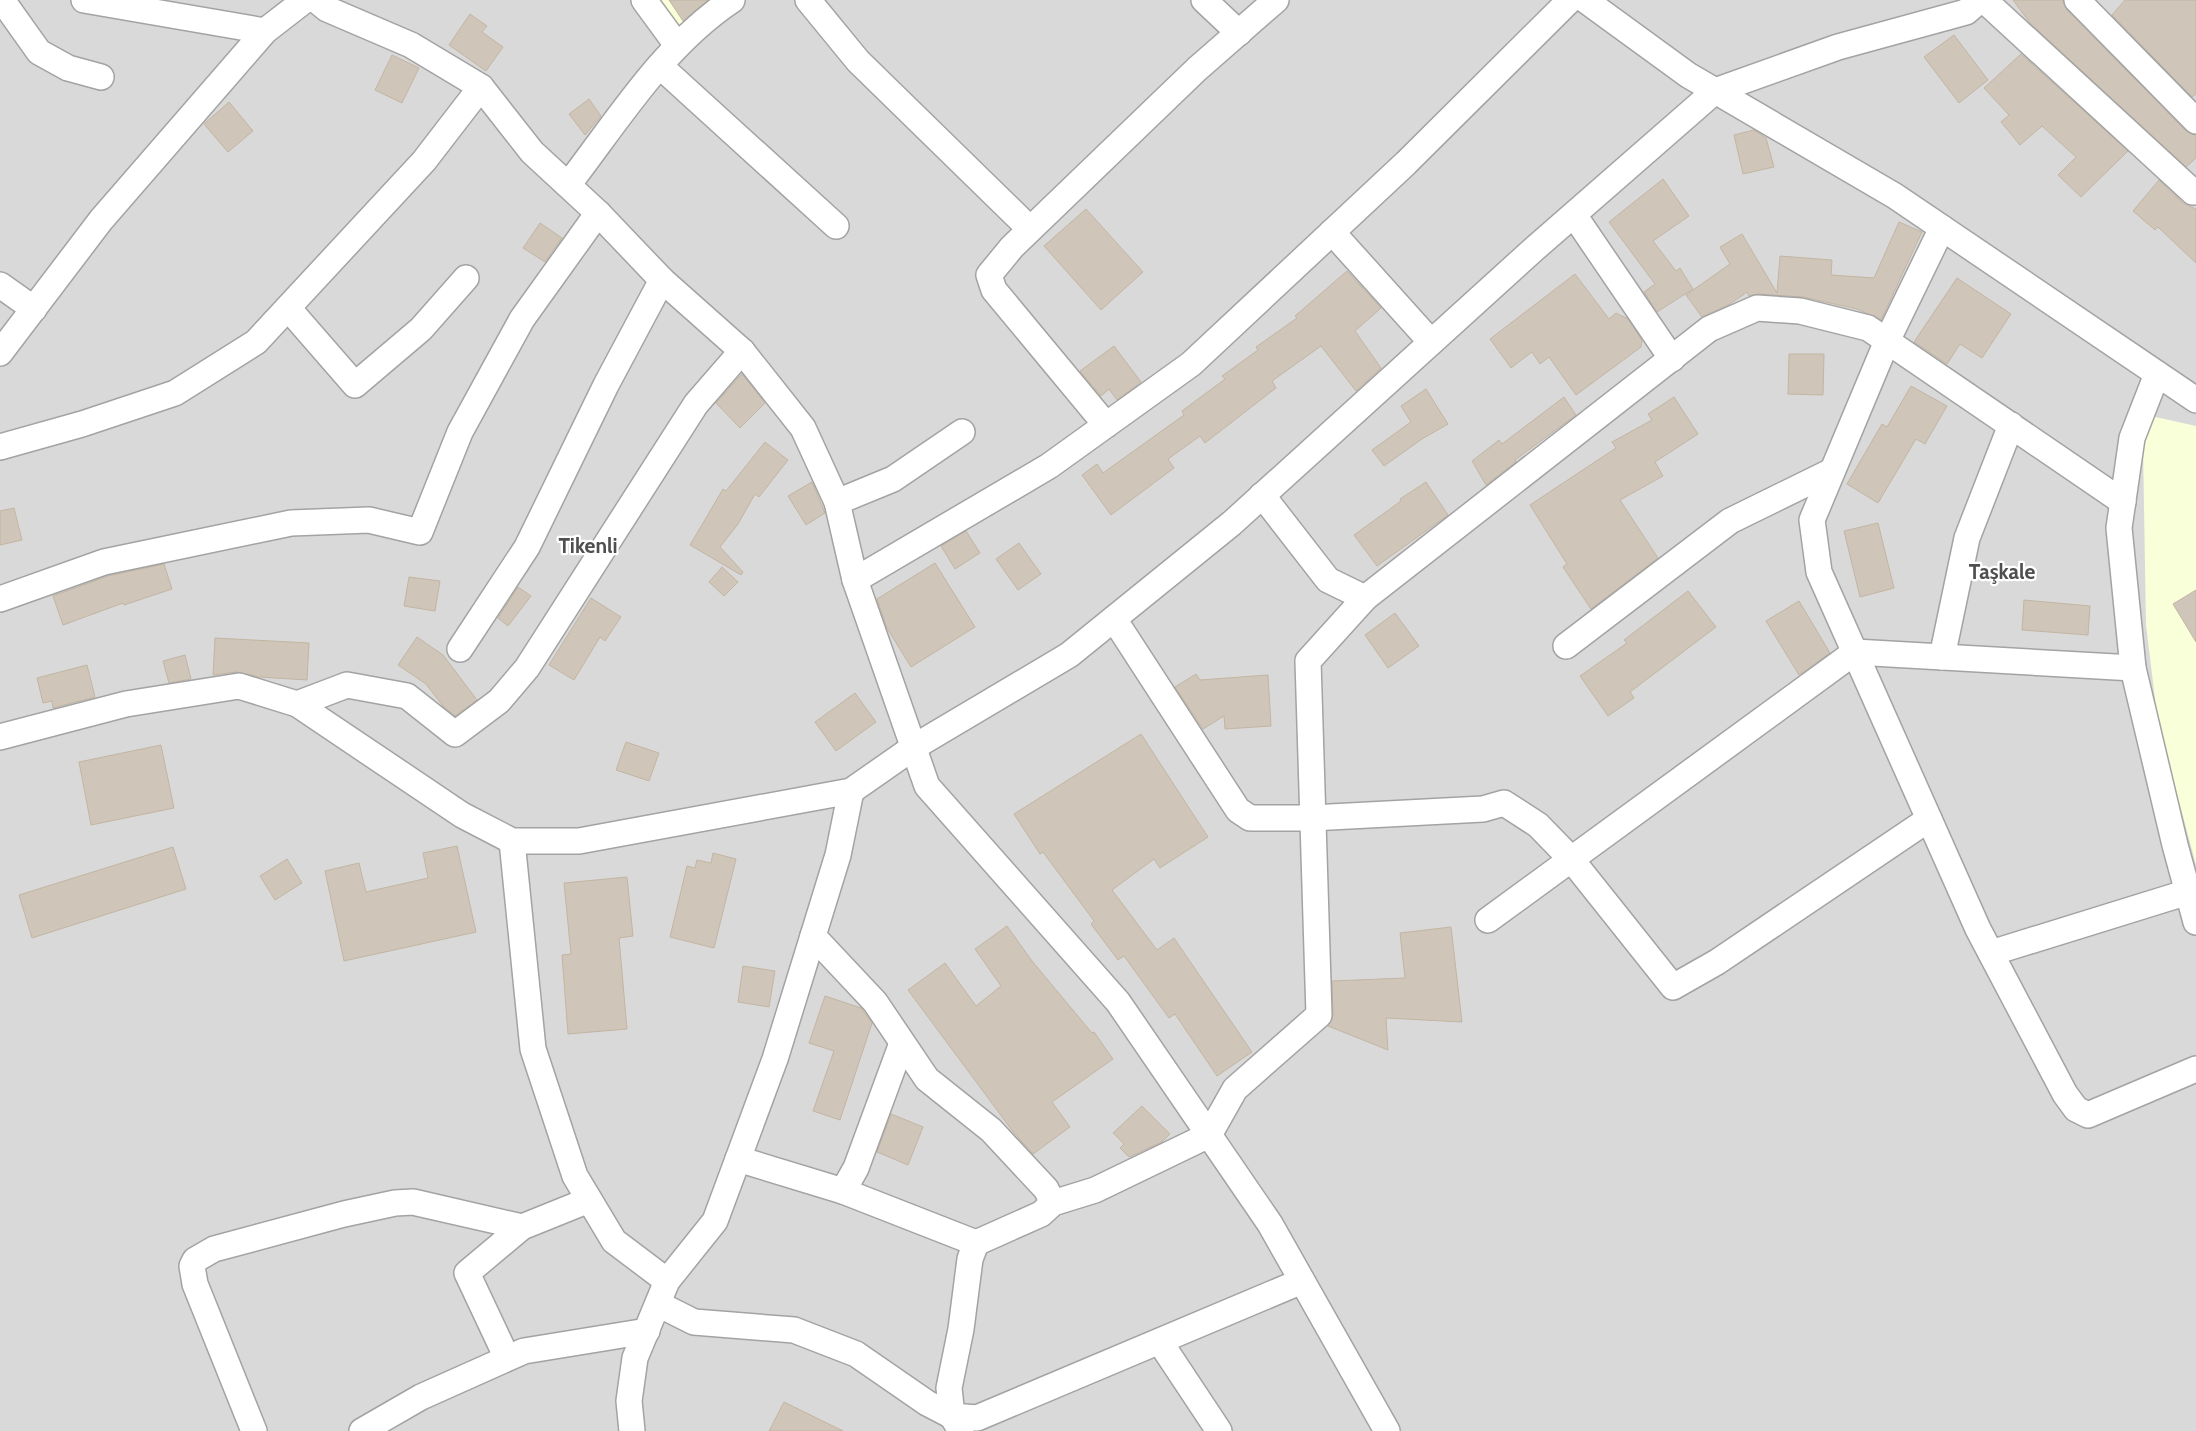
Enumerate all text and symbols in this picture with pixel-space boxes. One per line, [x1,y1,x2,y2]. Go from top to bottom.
district label: Tikenli [558,533,618,558]
district label: Taşkale [1969,559,2035,584]

